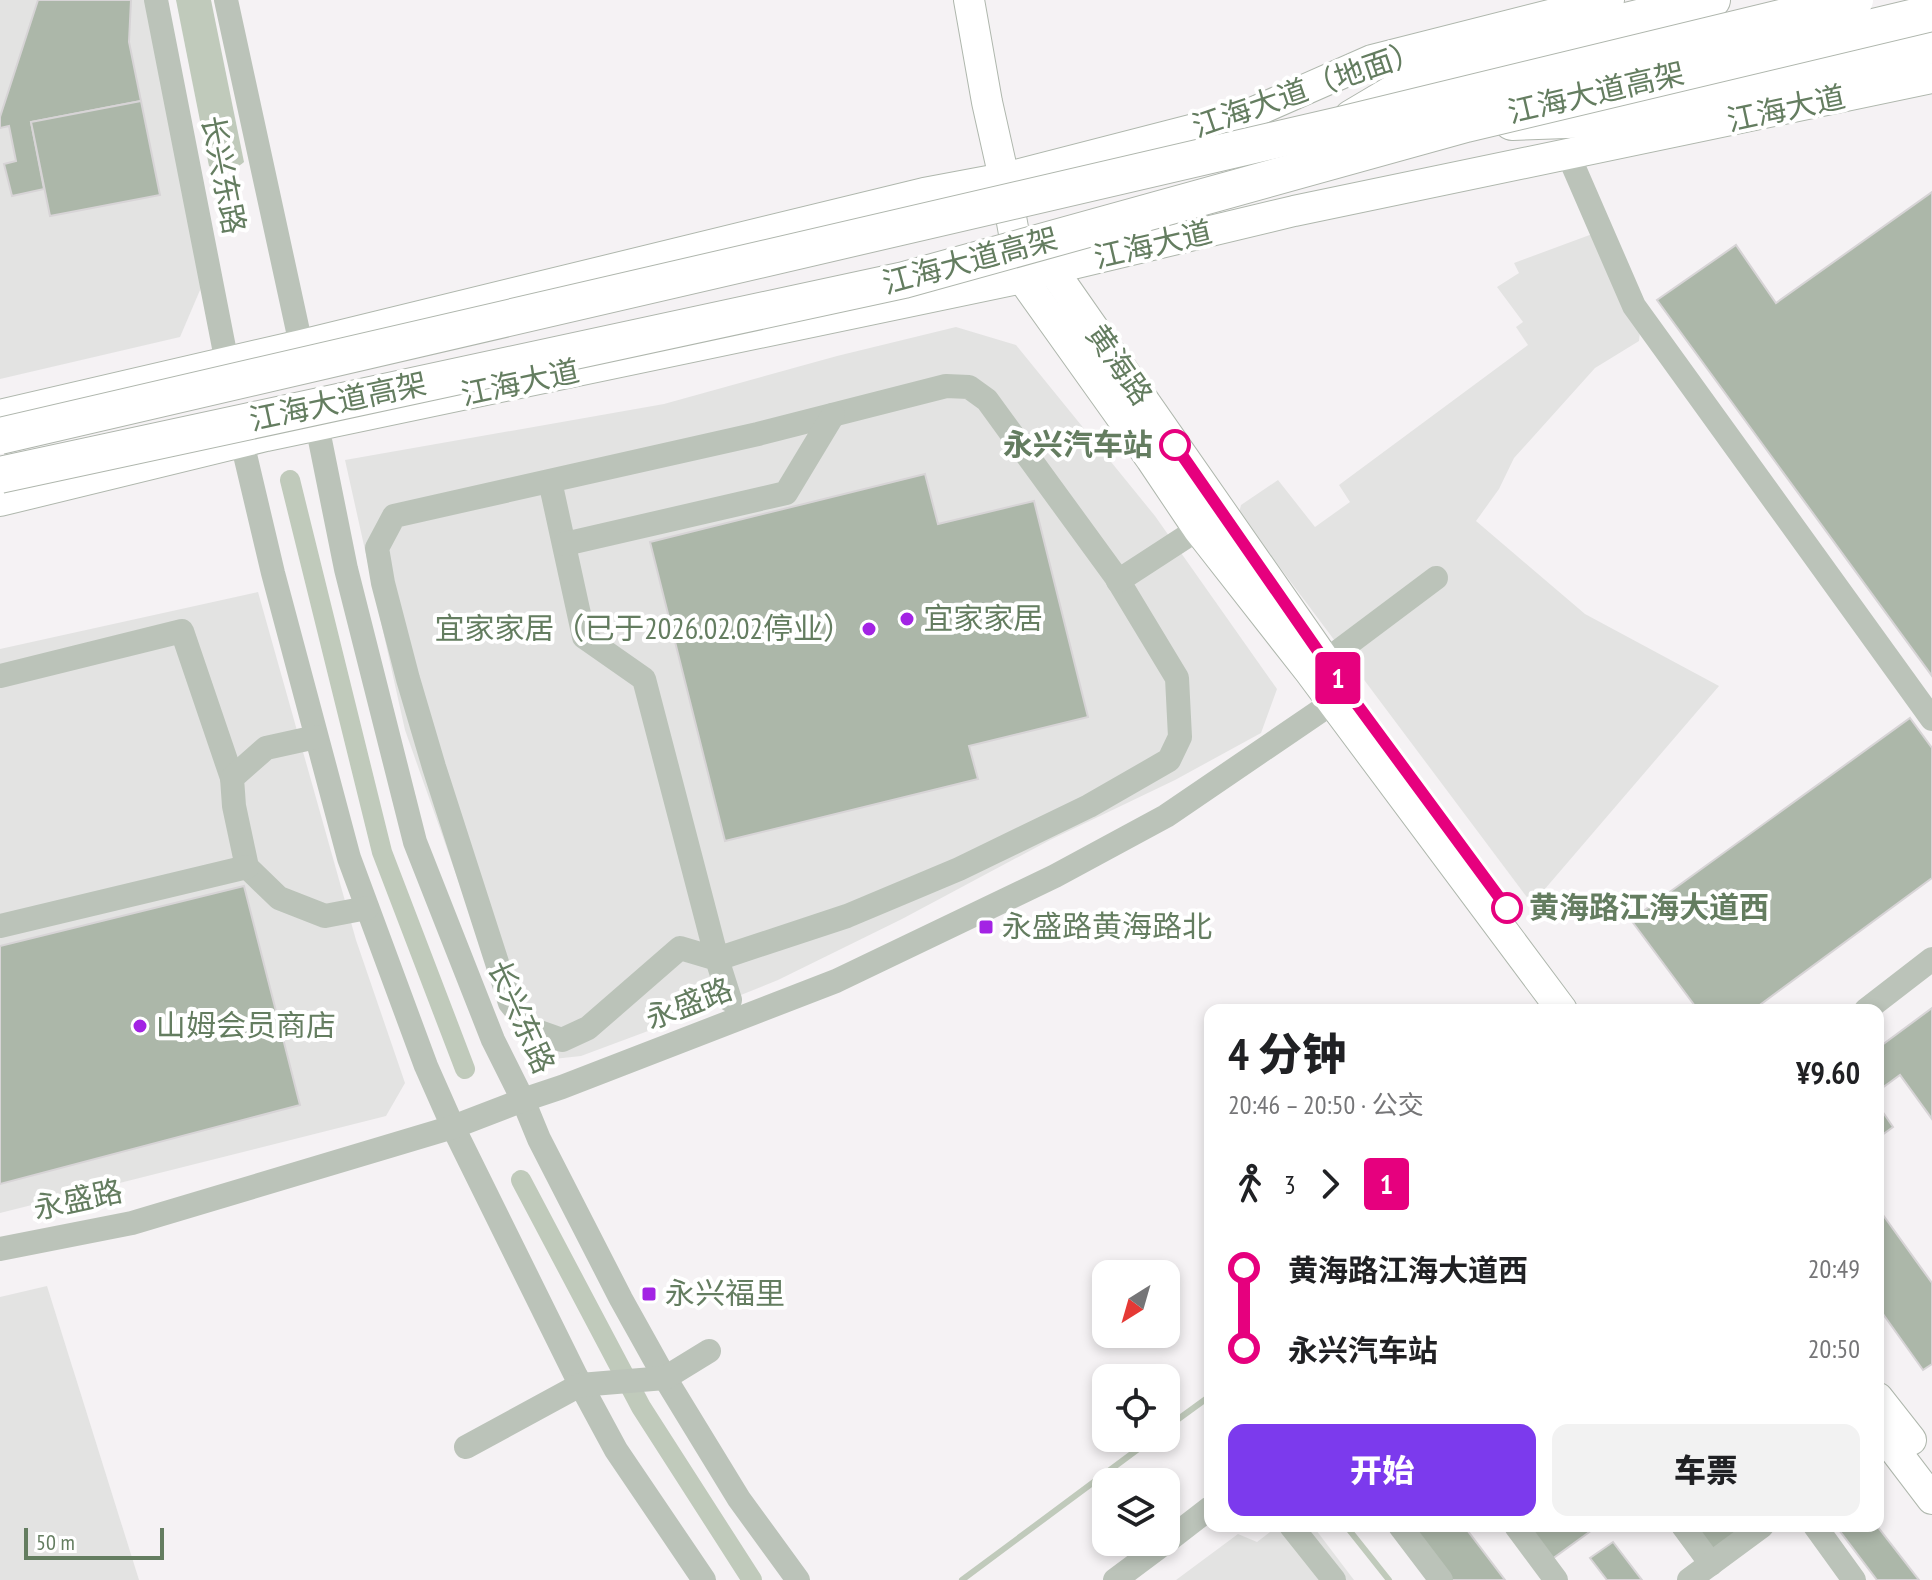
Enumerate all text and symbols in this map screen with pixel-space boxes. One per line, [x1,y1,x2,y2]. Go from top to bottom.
street label: 江海大道（地面） [1187,30,1426,145]
street label: 江海大道高架 [1504,52,1688,131]
street label: 江海大道 [1723,76,1848,139]
street label: 长兴东路 [194,112,255,237]
street label: 江海大道 [1090,211,1216,276]
street label: 江海大道高架 [878,217,1062,302]
street label: 黄海路 [1078,316,1162,412]
street label: 江海大道 [457,350,582,413]
street label: 江海大道高架 [246,363,430,438]
place label: 永兴汽车站 [1003,424,1153,463]
marker: 永兴汽车站 [1160,430,1190,460]
place label: 宜家家居 [923,598,1043,637]
place label: 宜家家居（已于2026.02.02停业） [434,608,853,647]
marker: 宜家家居 [898,610,916,628]
marker: 宜家家居（已于2026.02.02停业） [860,620,878,638]
line badge: 1 [1312,652,1364,704]
text: 1 [1331,659,1345,696]
place label: 黄海路江海大道西 [1529,887,1769,926]
marker: 黄海路江海大道西 [1492,893,1522,923]
place label: 永盛路黄海路北 [1002,906,1212,945]
marker: 永盛路黄海路北 [977,918,995,936]
street label: 长兴东路 [480,954,565,1079]
street label: 永盛路 [639,968,737,1037]
place label: 山姆会员商店 [156,1005,336,1044]
marker: 山姆会员商店 [131,1017,149,1035]
text: 4 分钟 [1228,1025,1346,1082]
text: ¥9.60 [1796,1053,1860,1092]
text: 20:46 – 20:50 · 公交 [1228,1088,1424,1121]
icon: walk [1228,1162,1272,1206]
icon: forward [1308,1162,1352,1206]
text: 1 [1380,1165,1393,1202]
text: 3 [1284,1168,1296,1201]
street label: 永盛路 [30,1170,126,1227]
text: 黄海路江海大道西 [1288,1250,1528,1289]
text: 20:49 [1808,1252,1860,1285]
north arrow [1092,1260,1180,1348]
map controls [1092,1260,1180,1556]
place label: 永兴福里 [665,1273,785,1312]
marker: 永兴福里 [640,1285,658,1303]
text: 永兴汽车站 [1288,1330,1438,1369]
text: 20:50 [1808,1332,1860,1365]
button: locate [1092,1364,1180,1452]
button: 开始 [1228,1424,1536,1516]
button: 车票 [1552,1424,1860,1516]
button: layers [1092,1468,1180,1556]
scale bar [24,1524,164,1560]
text: 50 m [36,1528,75,1556]

